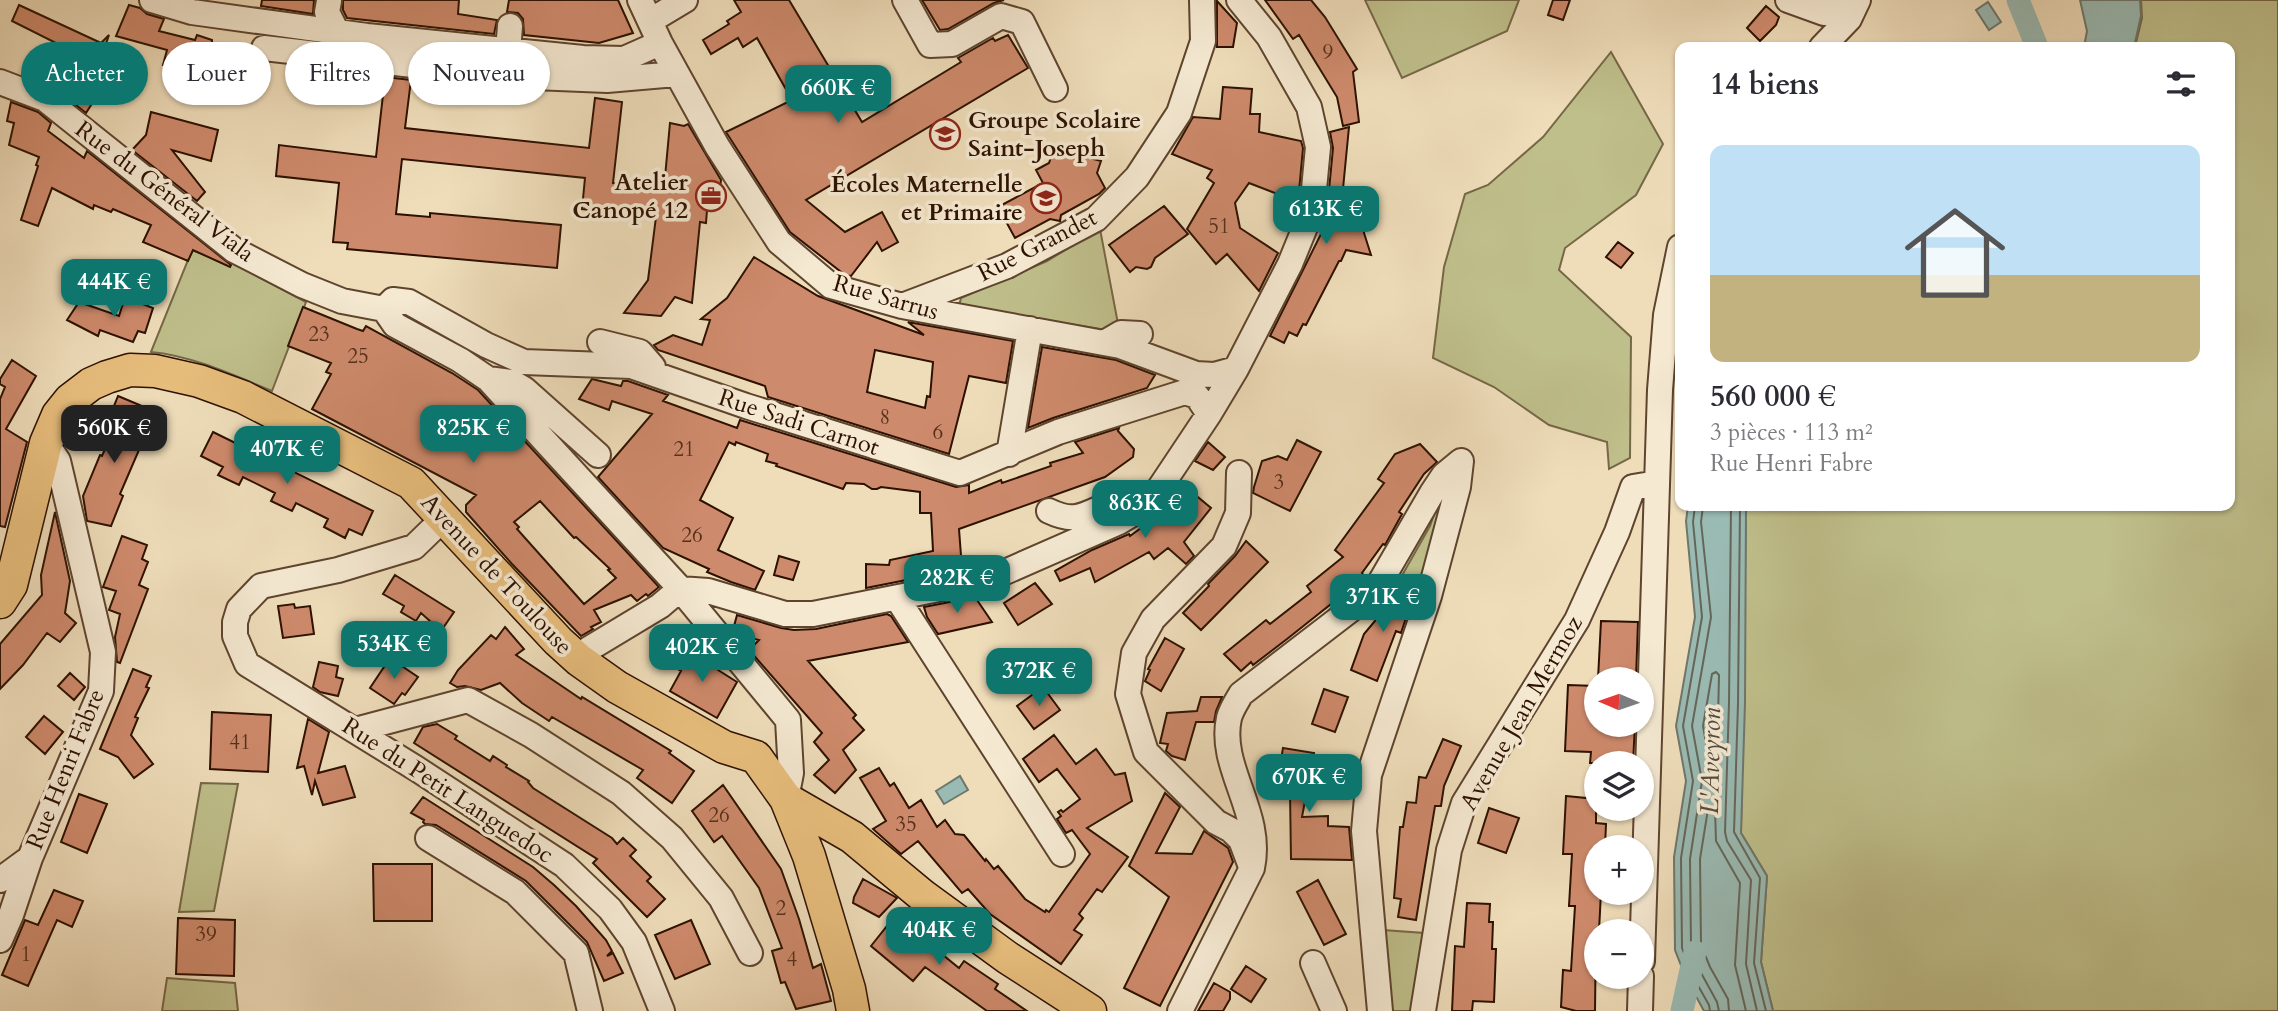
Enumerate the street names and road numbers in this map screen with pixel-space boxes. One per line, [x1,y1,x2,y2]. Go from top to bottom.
street label: Rue du Général Viala [68,113,262,270]
street label: Rue Grandet [972,201,1103,290]
street label: Rue Sarrus [829,267,942,328]
street label: Rue Sadi Carnot [714,381,884,464]
street label: Avenue de Toulouse [413,487,580,662]
street label: Avenue Jean Mermoz [1452,610,1591,817]
street label: Rue Henri Fabre [18,684,113,854]
street label: Rue du Petit Languedoc [336,710,560,871]

